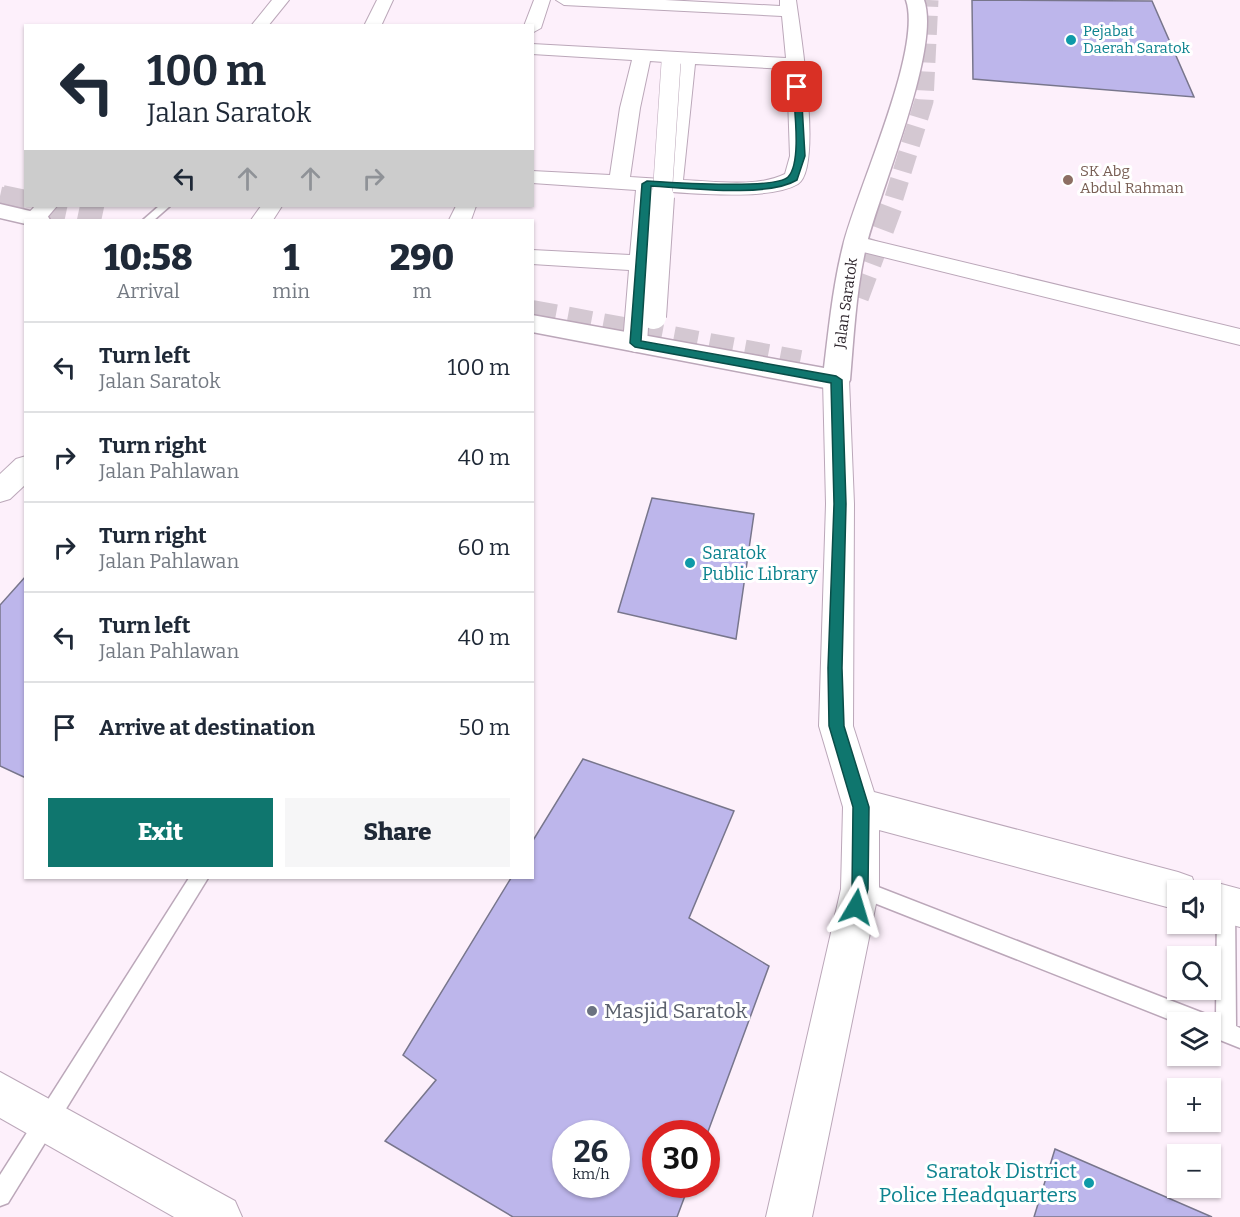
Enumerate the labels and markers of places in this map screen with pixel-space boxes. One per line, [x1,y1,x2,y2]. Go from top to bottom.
place label: Pejabat Daerah Saratok [1083,22,1191,57]
marker: Pejabat Daerah Saratok [1064,33,1078,47]
pin [771,61,822,112]
place label: SK Abg Abdul Rahman [1080,162,1184,197]
marker: SK Abg Abdul Rahman [1061,173,1075,187]
place label: Saratok Public Library [702,542,818,585]
marker: Saratok Public Library [683,556,697,570]
place label: Masjid Saratok [604,998,748,1024]
marker: Masjid Saratok [585,1004,599,1018]
place label: Saratok District Police Headquarters [879,1158,1077,1208]
marker: Saratok District Police Headquarters [1082,1176,1096,1190]

